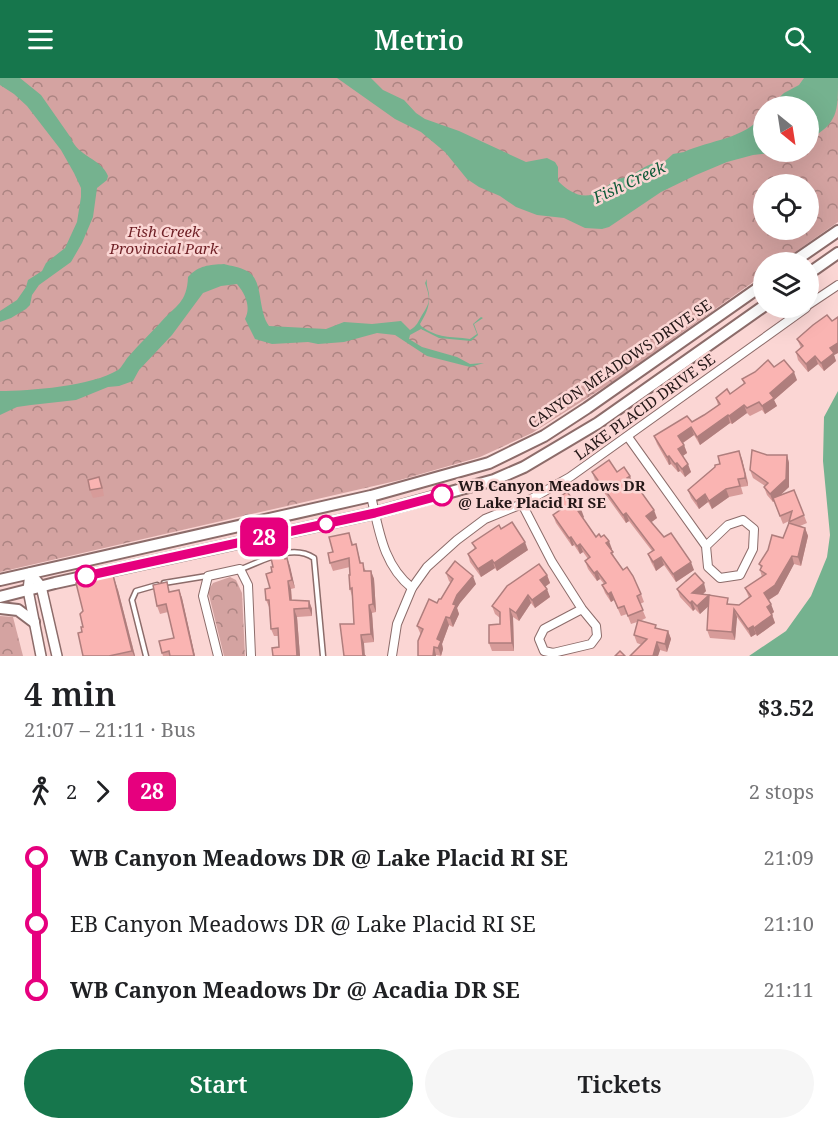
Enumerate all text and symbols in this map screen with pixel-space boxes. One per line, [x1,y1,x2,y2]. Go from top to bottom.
text: Metrio [374,21,464,58]
icon: menu [24,23,57,56]
icon: search [781,23,814,56]
north arrow [753,96,819,162]
map controls [753,96,819,318]
water label: Fish Creek [588,155,670,209]
button: locate [753,174,819,240]
park label: Fish Creek Provincial Park [109,221,219,258]
button: layers [753,252,819,318]
street label: CANYON MEADOWS DRIVE SE [524,294,715,432]
street label: LAKE PLACID DRIVE SE [570,348,719,464]
place label: WB Canyon Meadows DR @ Lake Placid RI SE [458,475,646,512]
marker: WB Canyon Meadows DR @ Lake Placid RI SE [431,484,453,506]
unlabelled marker [317,515,335,533]
line badge: 28 [237,518,291,556]
text: 28 [252,523,276,551]
unlabelled marker [75,565,97,587]
text: 4 min [24,671,116,716]
text: $3.52 [758,692,814,722]
text: 21:07 – 21:11 · Bus [24,716,195,743]
icon: walk [24,775,57,808]
icon: forward [86,775,119,808]
text: 28 [140,777,164,805]
text: 2 [66,778,77,805]
text: 2 stops [749,778,814,805]
text: WB Canyon Meadows DR @ Lake Placid RI SE [70,842,568,872]
text: 21:09 [764,844,814,871]
text: EB Canyon Meadows DR @ Lake Placid RI SE [70,908,536,938]
text: 21:10 [764,910,814,937]
text: WB Canyon Meadows Dr @ Acadia DR SE [70,974,520,1004]
text: 21:11 [764,976,814,1003]
button: Start [24,1049,413,1118]
button: Tickets [425,1049,814,1118]

